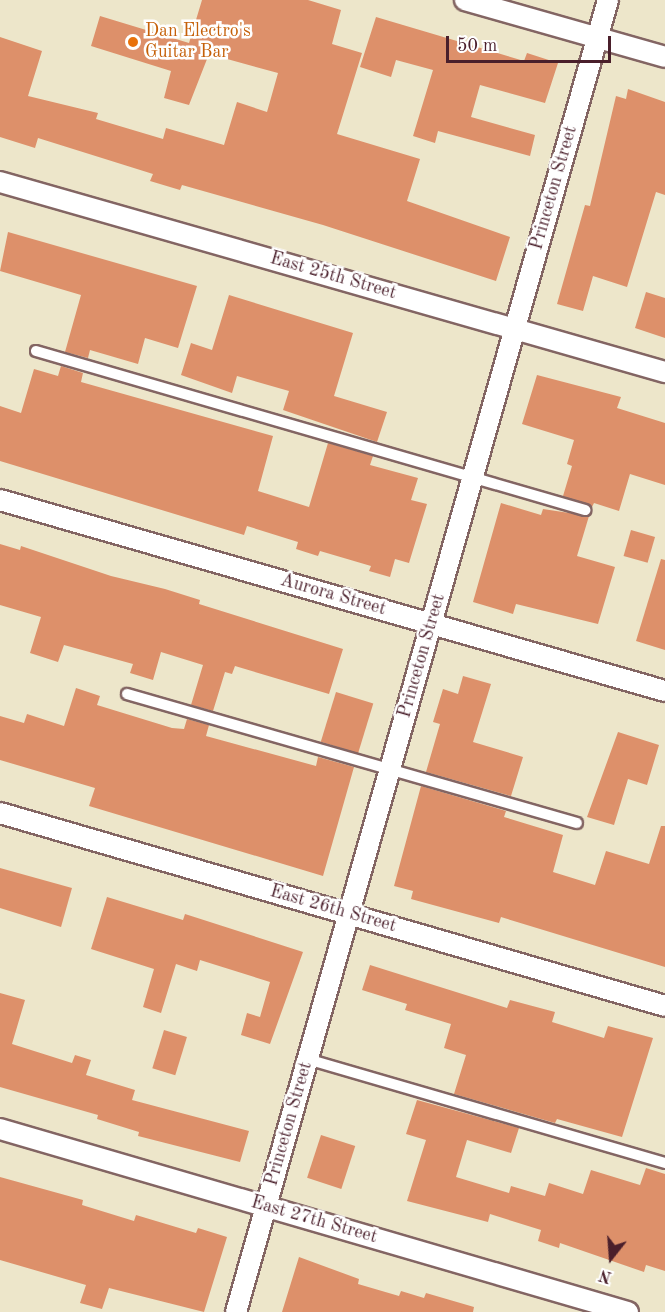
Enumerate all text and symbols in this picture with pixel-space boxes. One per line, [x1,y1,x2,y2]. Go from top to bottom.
place label: Dan Electro's Guitar Bar [145,21,251,63]
scale bar [449,24,614,62]
marker: Dan Electro's Guitar Bar [126,35,140,49]
text: 50 m [457,37,497,55]
street label: Princeton Street [526,123,582,253]
street label: East 25th Street [267,248,399,304]
street label: Aurora Street [278,570,388,620]
street label: Princeton Street [394,591,450,721]
street label: East 26th Street [267,881,399,937]
street label: Princeton Street [261,1059,317,1189]
street label: East 27th Street [248,1192,380,1248]
north arrow [581,1228,641,1288]
text: N [598,1266,614,1285]

